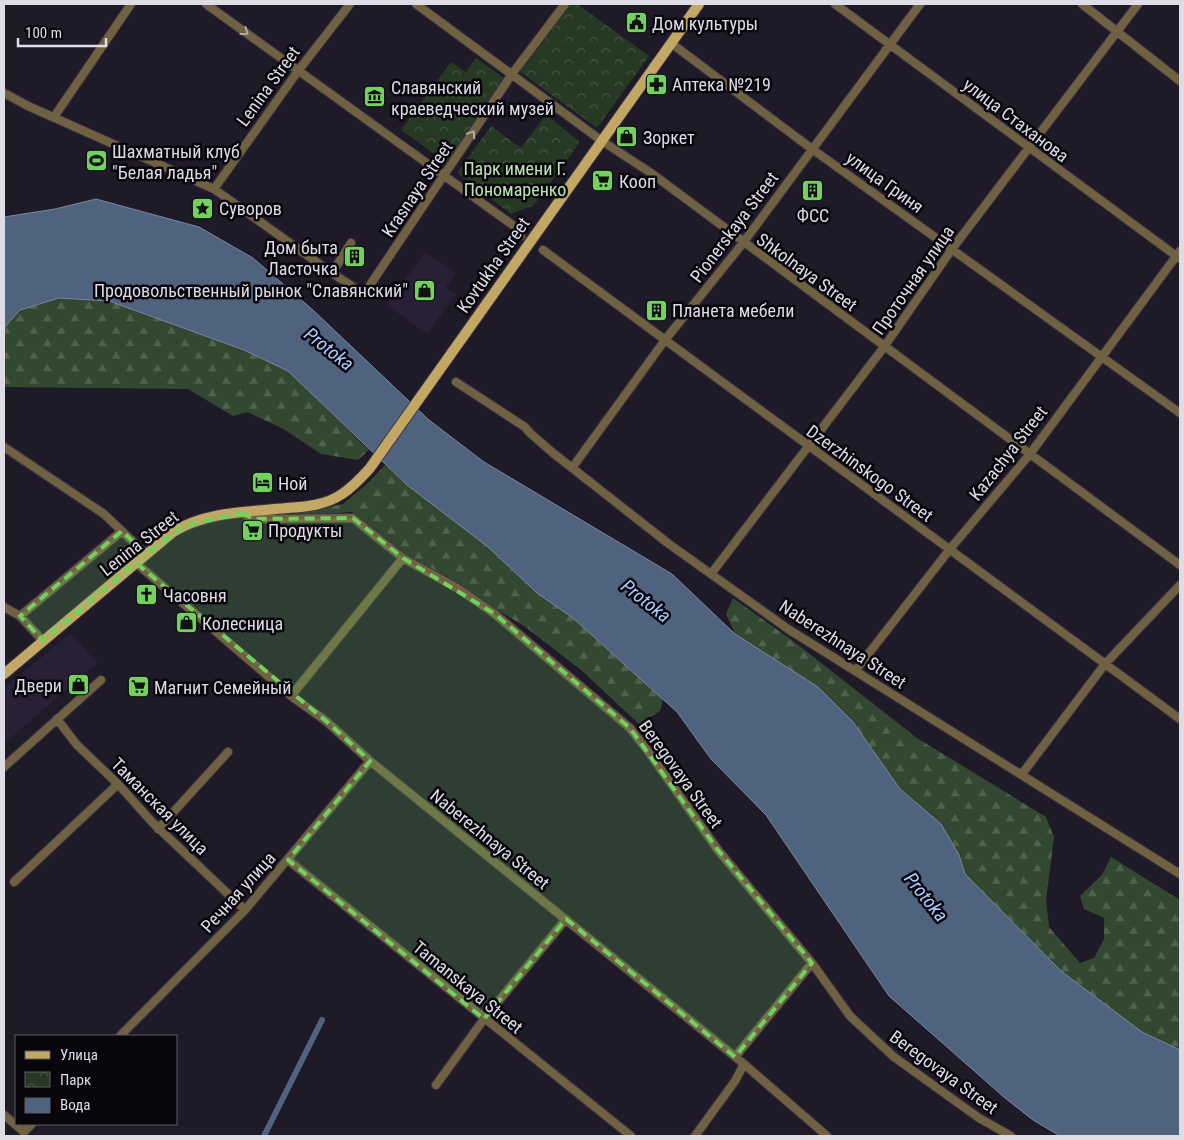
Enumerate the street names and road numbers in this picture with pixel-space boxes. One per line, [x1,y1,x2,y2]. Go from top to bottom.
street label: Lenina Street [232,42,304,130]
street label: улица Стаханова [959,74,1073,166]
street label: Krasnaya Street [377,137,457,241]
street label: улица Гриня [842,147,928,217]
street label: Pionerskaya Street [686,168,782,286]
street label: Kovtukha Street [452,213,534,317]
street label: Проточная улица [868,222,958,338]
street label: Shkolnaya Street [753,229,861,315]
street label: Kazachya Street [965,402,1051,504]
street label: Dzerzhinskogo Street [803,420,937,526]
street label: Lenina Street [96,506,182,580]
street label: Naberezhnaya Street [776,595,910,693]
street label: Beregovaya Street [635,716,727,832]
street label: Таманская улица [107,753,213,859]
street label: Naberezhnaya Street [426,785,554,893]
street label: Речная улица [196,847,280,937]
street label: Tamanskaya Street [409,936,527,1038]
street label: Beregovaya Street [886,1026,1002,1118]

